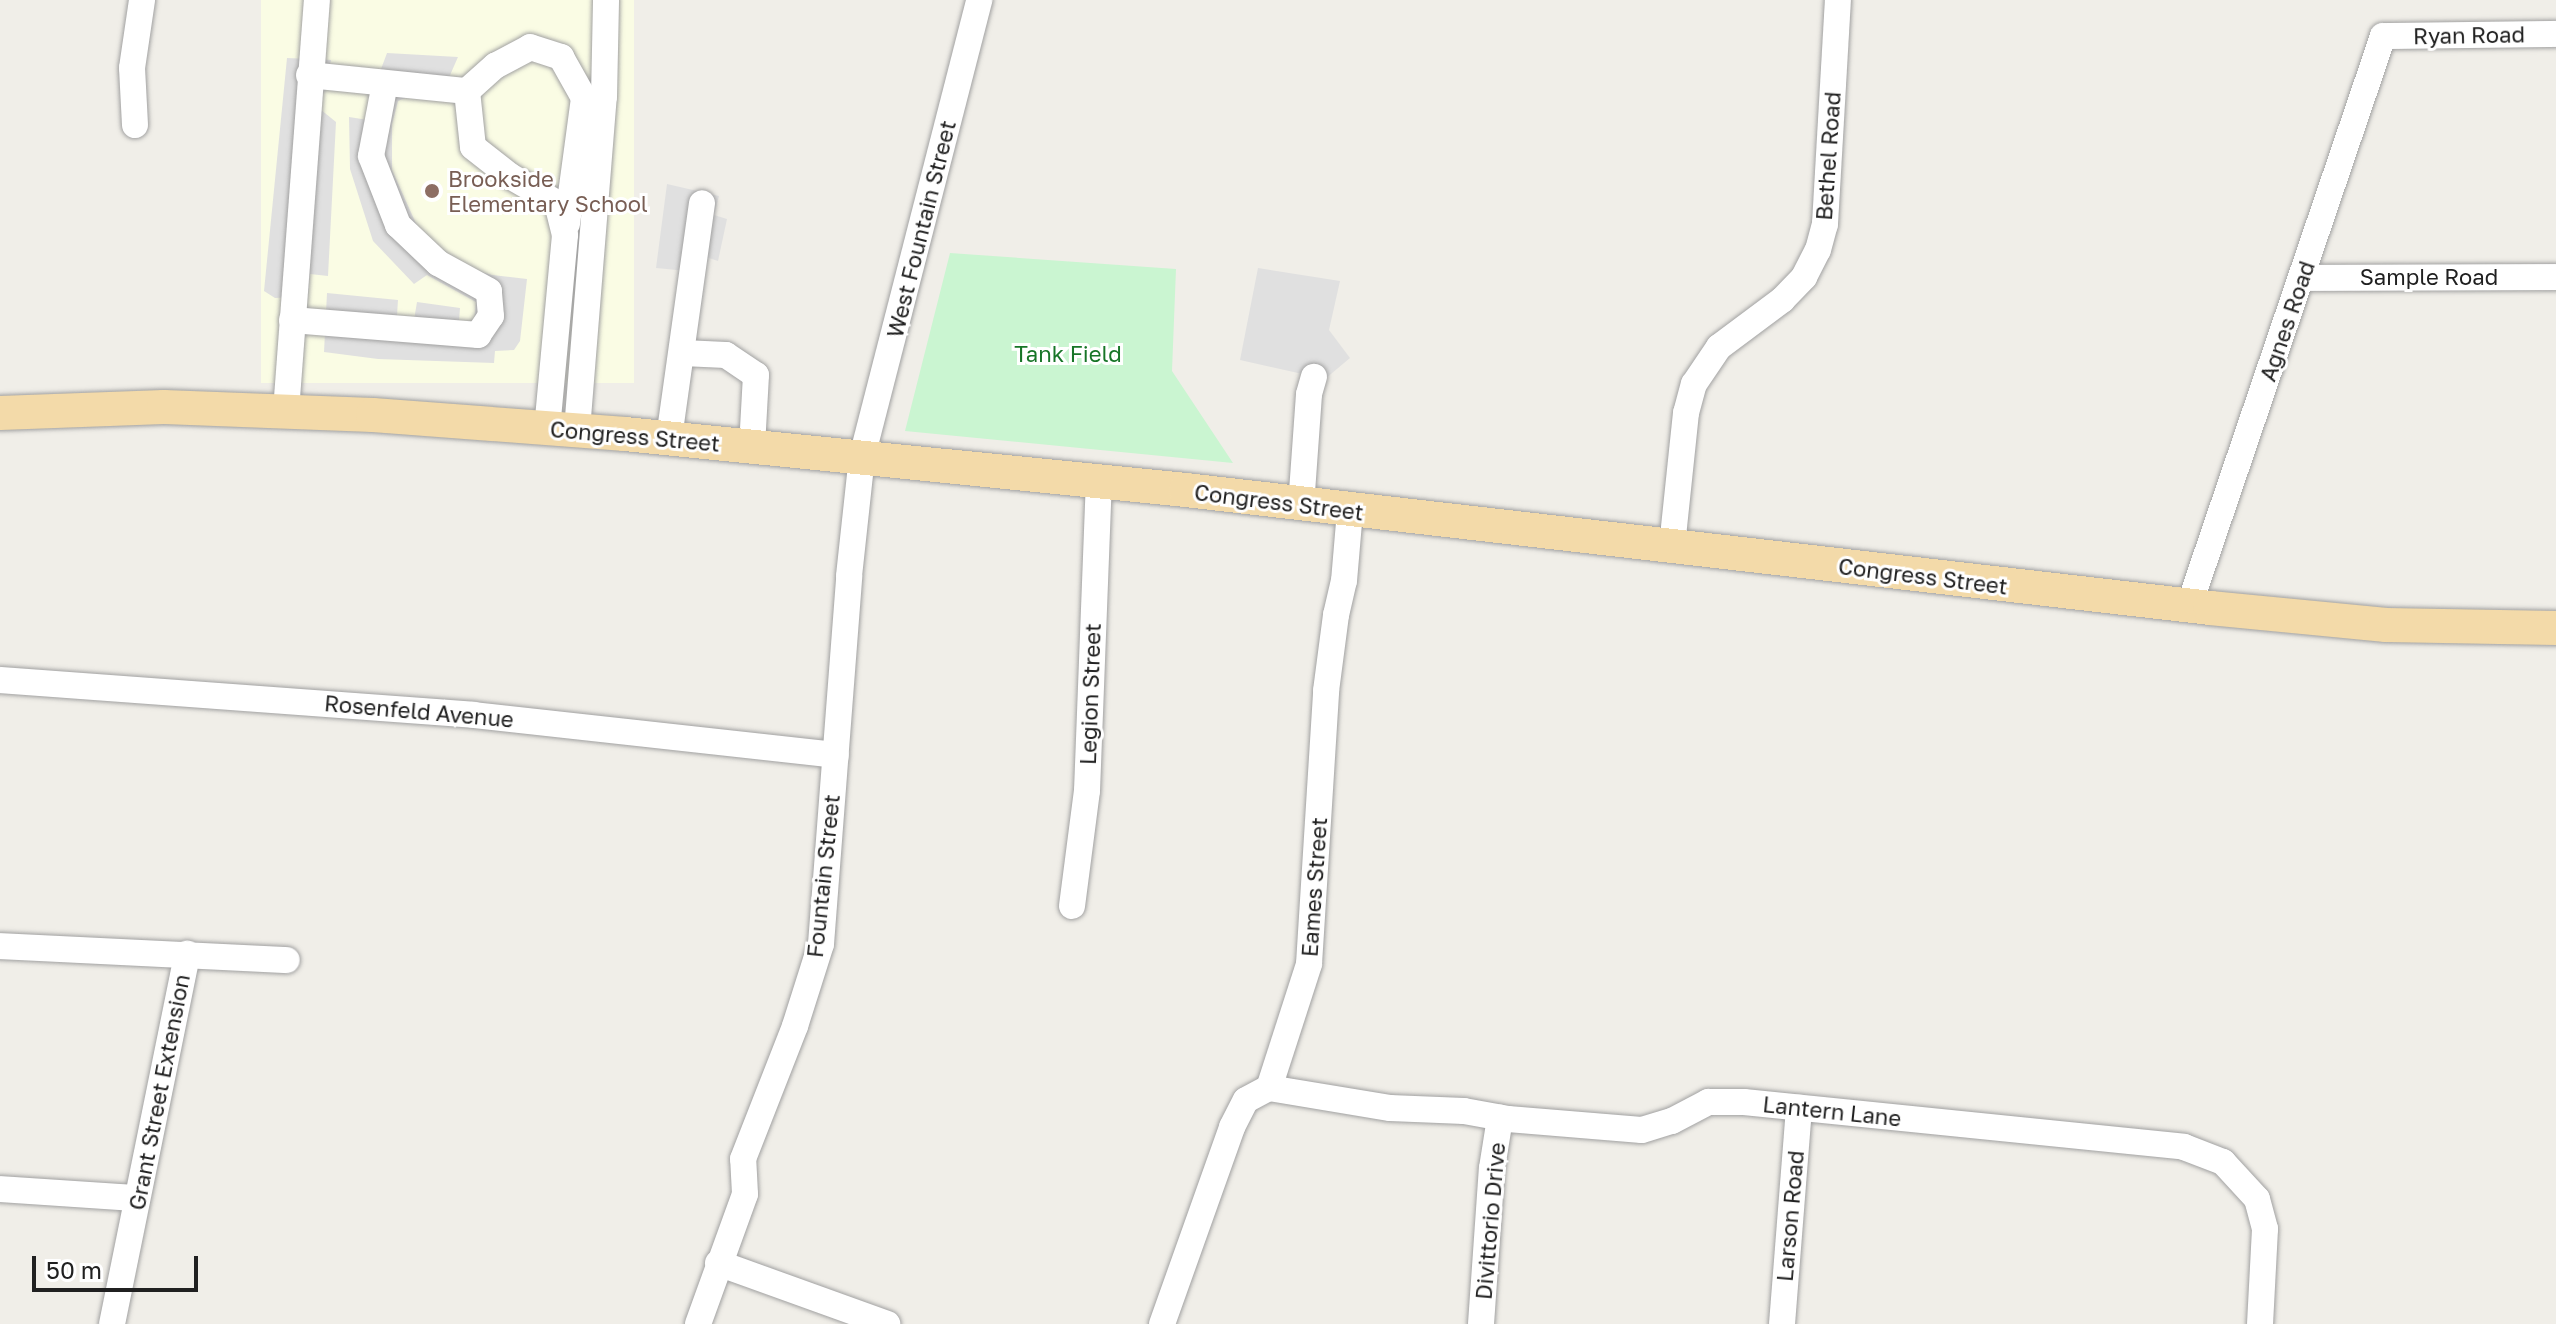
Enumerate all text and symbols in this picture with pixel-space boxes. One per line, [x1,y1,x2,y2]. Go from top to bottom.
street label: Ryan Road [2413,21,2525,49]
street label: Bethel Road [1810,91,1846,221]
street label: West Fountain Street [881,118,961,340]
place label: Brookside Elementary School [448,165,648,216]
marker: Brookside Elementary School [423,182,441,200]
street label: Agnes Road [2254,257,2320,385]
street label: Sample Road [2360,264,2498,290]
park label: Tank Field [1014,341,1122,367]
street label: Congress Street [549,415,721,457]
street label: Congress Street [1193,479,1365,525]
street label: Congress Street [1837,553,2009,599]
street label: Legion Street [1074,623,1106,765]
street label: Rosenfeld Avenue [323,690,515,732]
street label: Fountain Street [801,793,845,959]
street label: Eames Street [1296,816,1332,958]
street label: Grant Street Extension [123,972,195,1212]
street label: Lantern Lane [1761,1091,1903,1131]
street label: Divittorio Drive [1470,1141,1510,1301]
street label: Larson Road [1771,1149,1809,1283]
scale bar [36,1240,202,1290]
text: 50 m [46,1255,102,1284]

